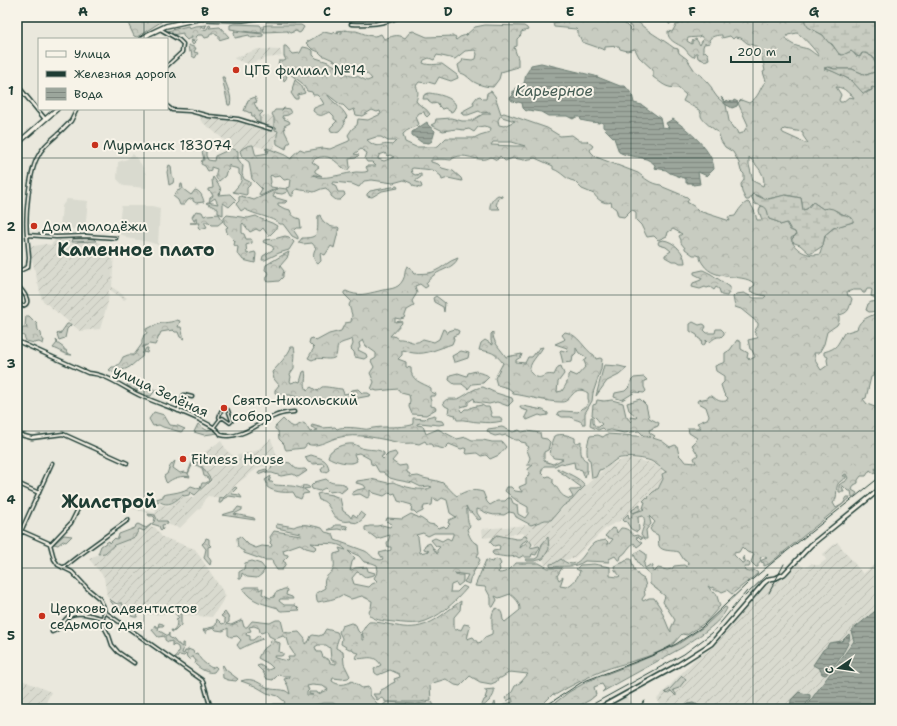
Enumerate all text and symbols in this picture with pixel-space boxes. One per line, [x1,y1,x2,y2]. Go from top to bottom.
text: A [78,3,88,20]
text: B [201,3,209,20]
text: C [323,3,331,20]
text: D [443,3,453,20]
text: E [566,3,575,20]
text: F [688,3,696,20]
text: G [809,3,820,20]
legend [38,38,168,110]
scale bar [731,38,790,64]
text: 200 m [737,44,776,60]
text: Улица [74,46,111,62]
place label: ЦГБ филиал №14 [244,61,366,79]
marker: ЦГБ филиал №14 [231,65,241,75]
text: Железная дорога [74,66,177,82]
water label: Карьерное [515,81,593,101]
text: 1 [8,82,14,99]
text: Вода [74,86,103,102]
place label: Мурманск 183074 [103,136,232,154]
marker: Мурманск 183074 [90,140,100,150]
place label: Дом молодёжи [42,217,147,235]
text: 2 [6,218,16,235]
marker: Дом молодёжи [29,221,39,231]
district label: Каменное плато [57,238,215,262]
text: 3 [6,355,16,372]
street label: улица Зелёная [110,361,212,421]
place label: Свято-Никольский собор [232,391,358,425]
marker: Свято-Никольский собор [219,403,229,413]
place label: Fitness House [191,450,284,468]
marker: Fitness House [178,454,188,464]
district label: Жилстрой [62,490,157,514]
text: 4 [6,491,16,508]
place label: Церковь адвентистов седьмого дня [50,599,197,633]
marker: Церковь адвентистов седьмого дня [37,611,47,621]
text: 5 [7,627,15,644]
north arrow [819,648,859,688]
text: С [822,665,838,675]

